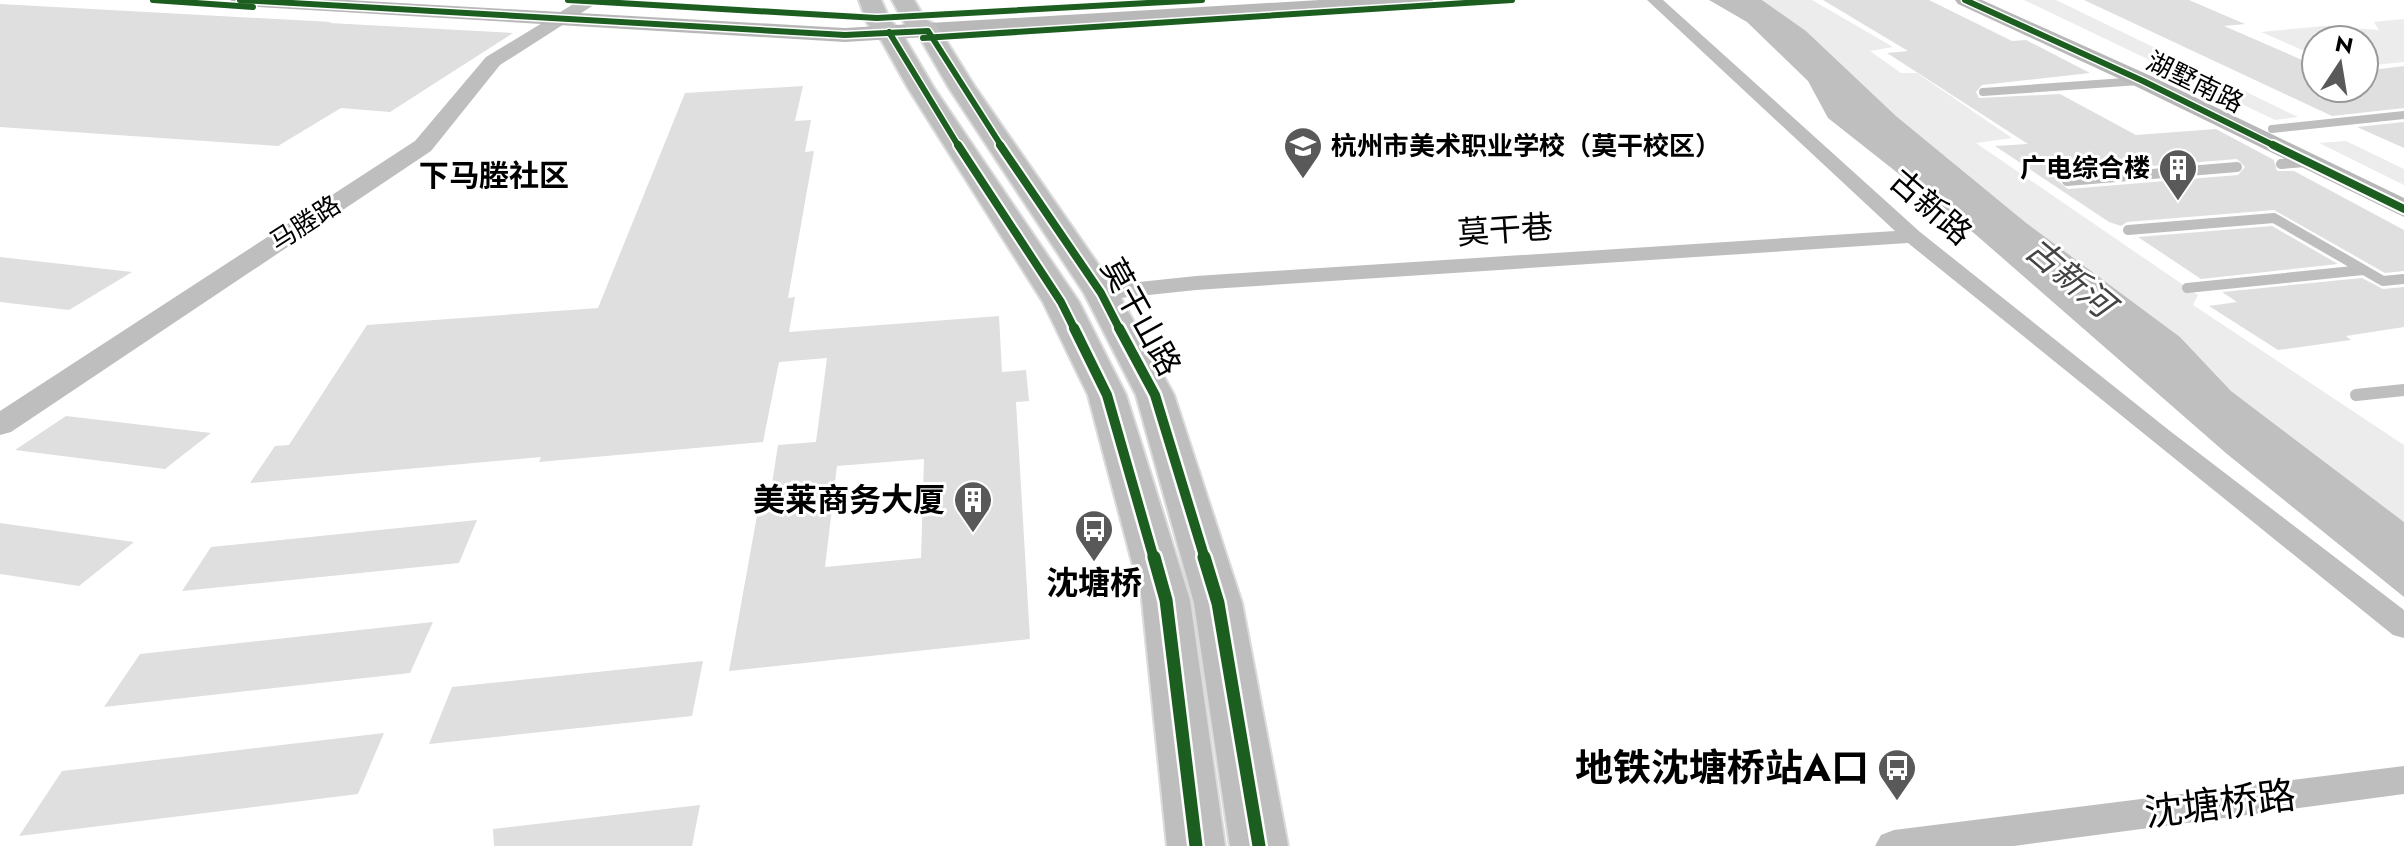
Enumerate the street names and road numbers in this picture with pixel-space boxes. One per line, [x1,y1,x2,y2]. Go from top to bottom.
street label: 湖墅南路 [2140,42,2250,122]
street label: 古新路 [1880,158,1982,256]
street label: 马塍路 [262,186,348,260]
street label: 莫干巷 [1456,204,1554,256]
street label: 莫干山路 [1090,250,1192,384]
street label: 沈塘桥路 [2141,767,2299,840]

